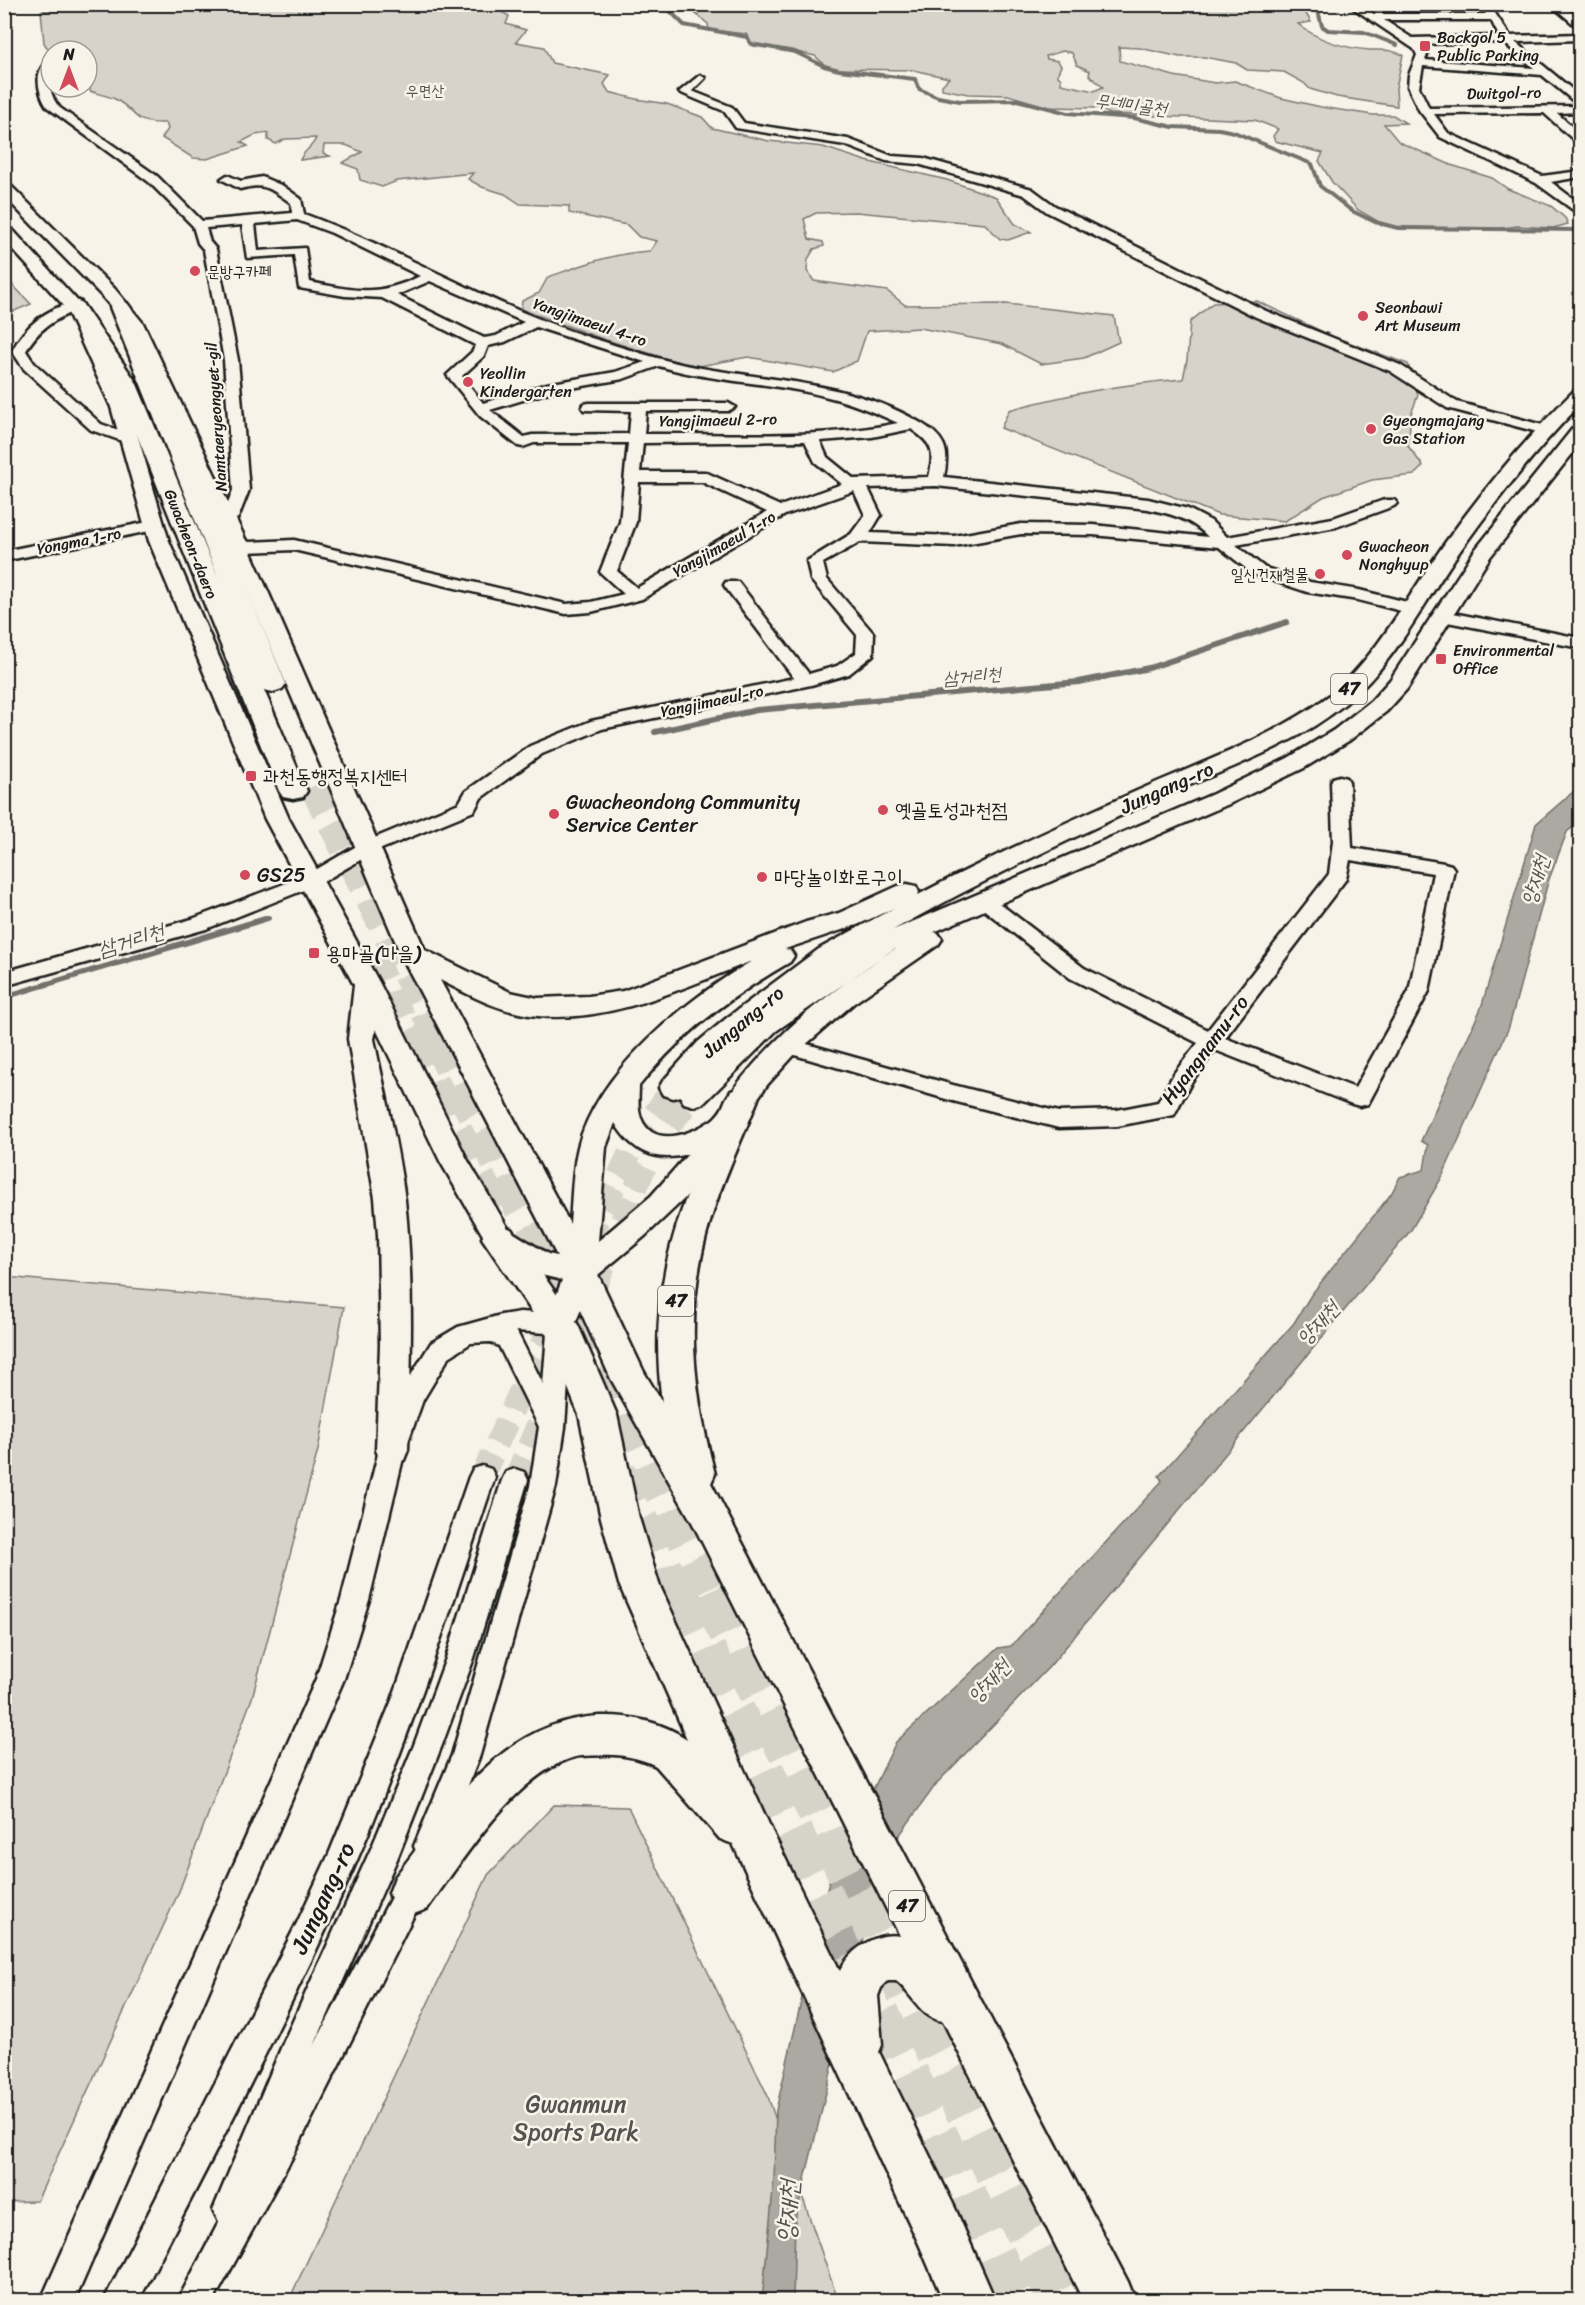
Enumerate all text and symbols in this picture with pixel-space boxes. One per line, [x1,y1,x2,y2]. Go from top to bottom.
place label: Backgol 5 Public Parking [1437,23,1539,70]
north arrow [39,39,99,99]
marker: Backgol 5 Public Parking [1418,39,1432,53]
text: N [62,40,75,69]
park label: 우면산 [406,76,444,105]
street label: Dwitgol-ro [1466,78,1542,108]
water label: 무네미골천 [1093,85,1170,125]
place label: 문방구카페 [207,257,272,286]
marker: 문방구카페 [188,264,202,278]
street label: Yangjimaeul 4-ro [529,289,651,355]
place label: Seonbawi Art Museum [1374,293,1461,340]
marker: Seonbawi Art Museum [1356,309,1370,323]
street label: Namtaeryeongyet-gil [196,341,236,493]
place label: Yeollin Kindergarten [480,359,572,406]
marker: Yeollin Kindergarten [461,375,475,389]
street label: Yangjimaeul 2-ro [659,404,777,436]
place label: Gyeongmajang Gas Station [1383,406,1485,453]
marker: Gyeongmajang Gas Station [1364,422,1378,436]
street label: Gwacheon-daero [156,484,226,604]
street label: Yangjimaeul 1-ro [667,503,781,585]
street label: Yongma 1-ro [34,519,124,563]
place label: Gwacheon Nonghyup [1359,532,1430,579]
marker: Gwacheon Nonghyup [1340,548,1354,562]
place label: 일신건재철물 [1231,560,1308,589]
marker: 일신건재철물 [1313,567,1327,581]
place label: Environmental Office [1453,636,1554,683]
marker: Environmental Office [1434,652,1448,666]
water label: 삼거리천 [942,657,1004,694]
road number: 47 [1331,674,1367,704]
street label: Yangjimaeul-ro [658,676,766,726]
street label: Jungang-ro [1114,752,1220,825]
place label: 과천동행정복지센터 [263,759,408,794]
marker: 과천동행정복지센터 [244,769,258,783]
place label: Gwacheondong Community Service Center [566,785,801,843]
place label: 옛골토성과천점 [895,793,1008,828]
marker: 옛골토성과천점 [876,803,890,817]
marker: Gwacheondong Community Service Center [547,807,561,821]
water label: 양재천 [1509,848,1561,910]
place label: GS25 [257,858,306,893]
place label: 마당놀이화로구이 [774,860,903,895]
marker: GS25 [238,868,252,882]
marker: 마당놀이화로구이 [755,870,769,884]
water label: 삼거리천 [93,911,171,968]
place label: 용마골(마을) [326,936,422,971]
marker: 용마골(마을) [307,946,321,960]
street label: Jungang-ro [693,977,792,1068]
street label: Hyangnamu-ro [1152,988,1258,1112]
road number: 47 [658,1286,694,1316]
water label: 양재천 [1287,1290,1351,1354]
water label: 양재천 [958,1648,1022,1712]
street label: Jungang-ro [278,1835,367,1962]
road number: 47 [889,1891,925,1921]
park label: Gwanmun Sports Park [513,2083,639,2153]
water label: 양재천 [762,2175,812,2244]

